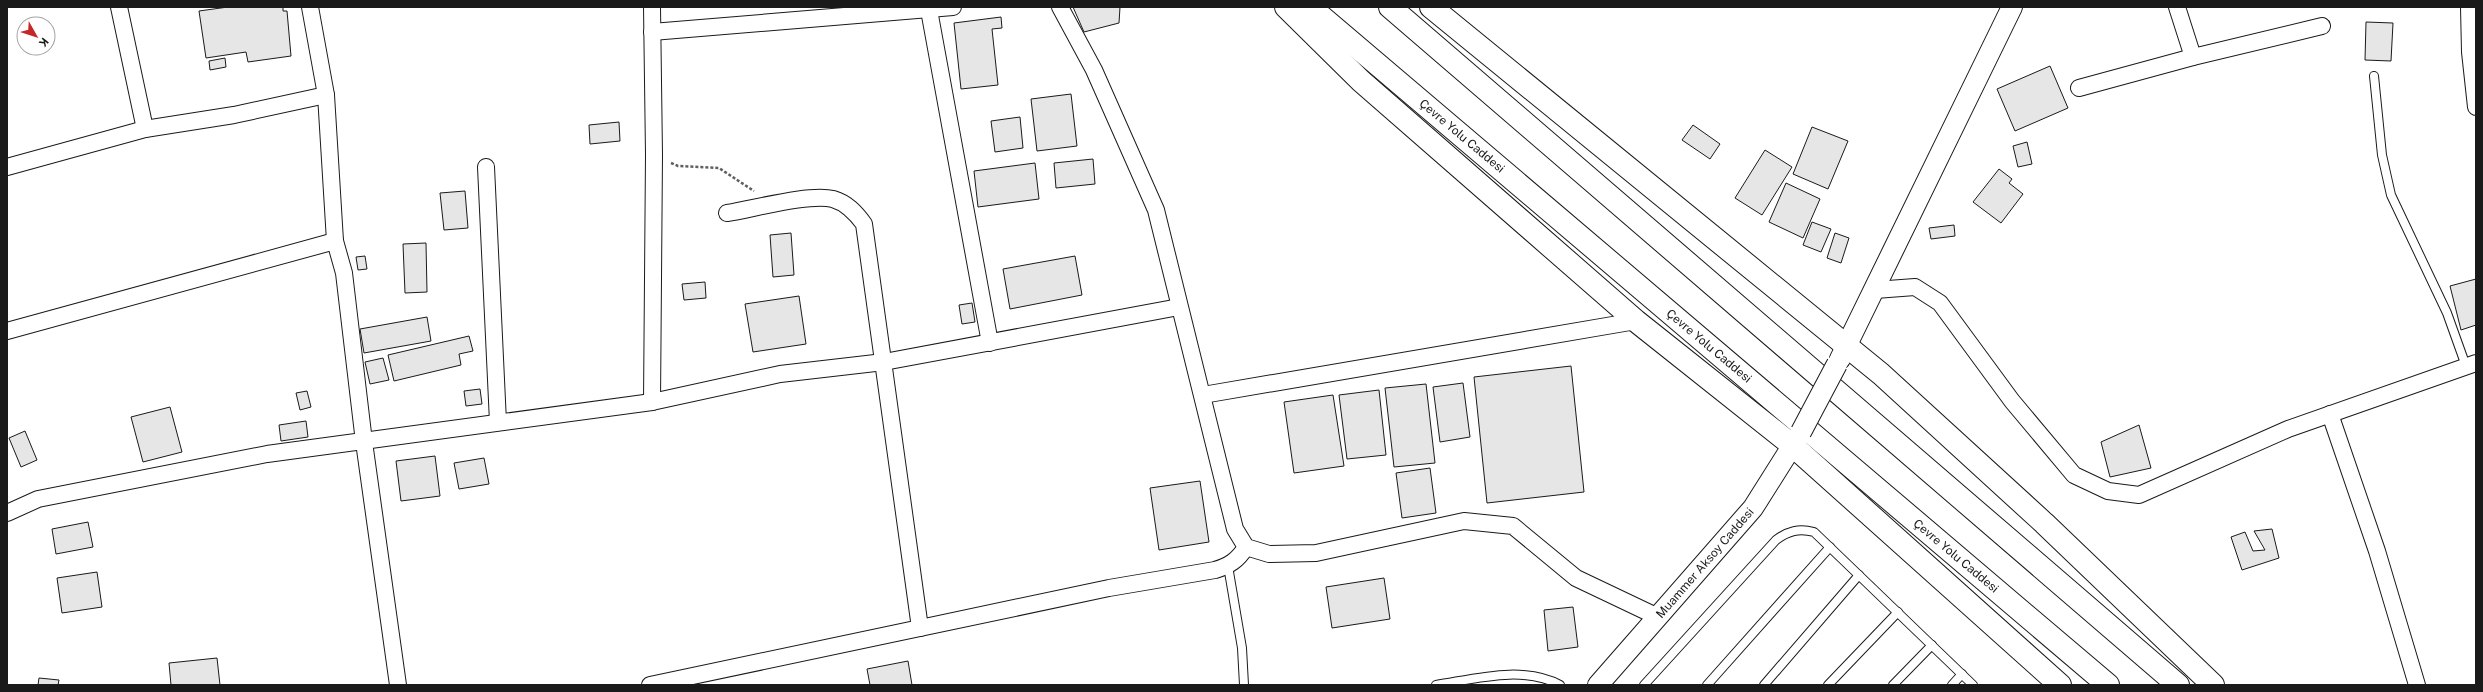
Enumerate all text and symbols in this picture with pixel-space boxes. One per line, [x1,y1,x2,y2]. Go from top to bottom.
north arrow [16,16,56,56]
text: K [37,35,51,49]
street label: Çevre Yolu Caddesi [1417,96,1507,176]
street label: Çevre Yolu Caddesi [1664,306,1754,386]
street label: Muammer Aksoy Caddesi [1653,505,1757,621]
street label: Çevre Yolu Caddesi [1911,516,2001,596]

